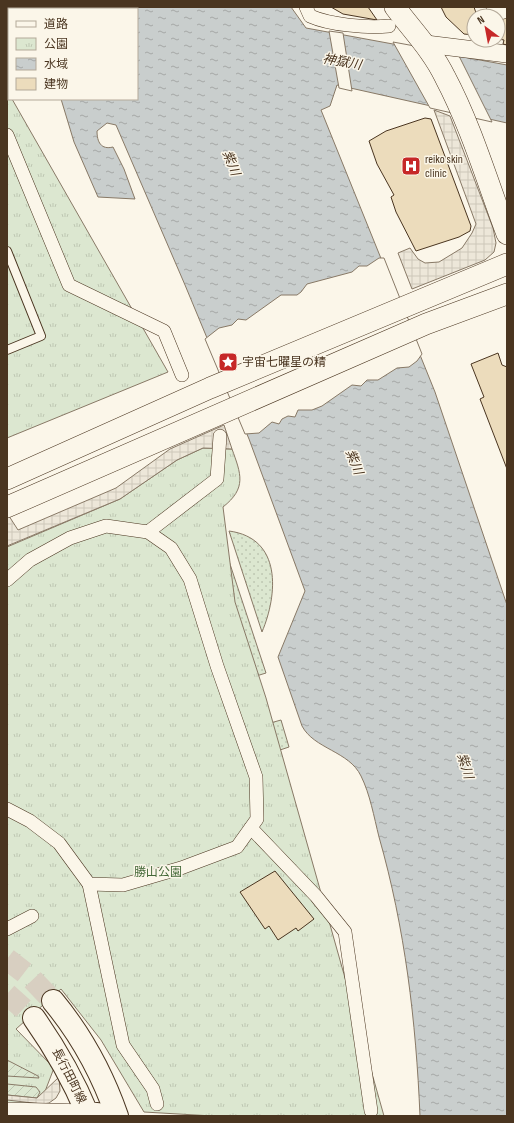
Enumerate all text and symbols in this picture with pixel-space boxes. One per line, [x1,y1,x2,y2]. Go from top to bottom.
legend [8,8,138,100]
north arrow [466,8,506,48]
text: N [475,13,487,27]
text: 道路 [44,17,68,32]
text: 公園 [44,37,68,52]
water label: 神獄川 [321,51,365,74]
text: 水域 [44,57,68,72]
text: 建物 [44,77,68,92]
water label: 紫川 [219,148,244,180]
place label: reiko skin clinic [425,152,463,181]
hospital icon: reiko skin clinic [400,155,422,177]
place icon: 宇宙七曜星の精 [217,351,239,373]
place label: 宇宙七曜星の精 [242,355,326,370]
water label: 紫川 [342,447,367,479]
water label: 紫川 [454,751,477,783]
park label: 勝山公園 [134,865,182,880]
street label: 長行田町線 [49,1046,89,1106]

